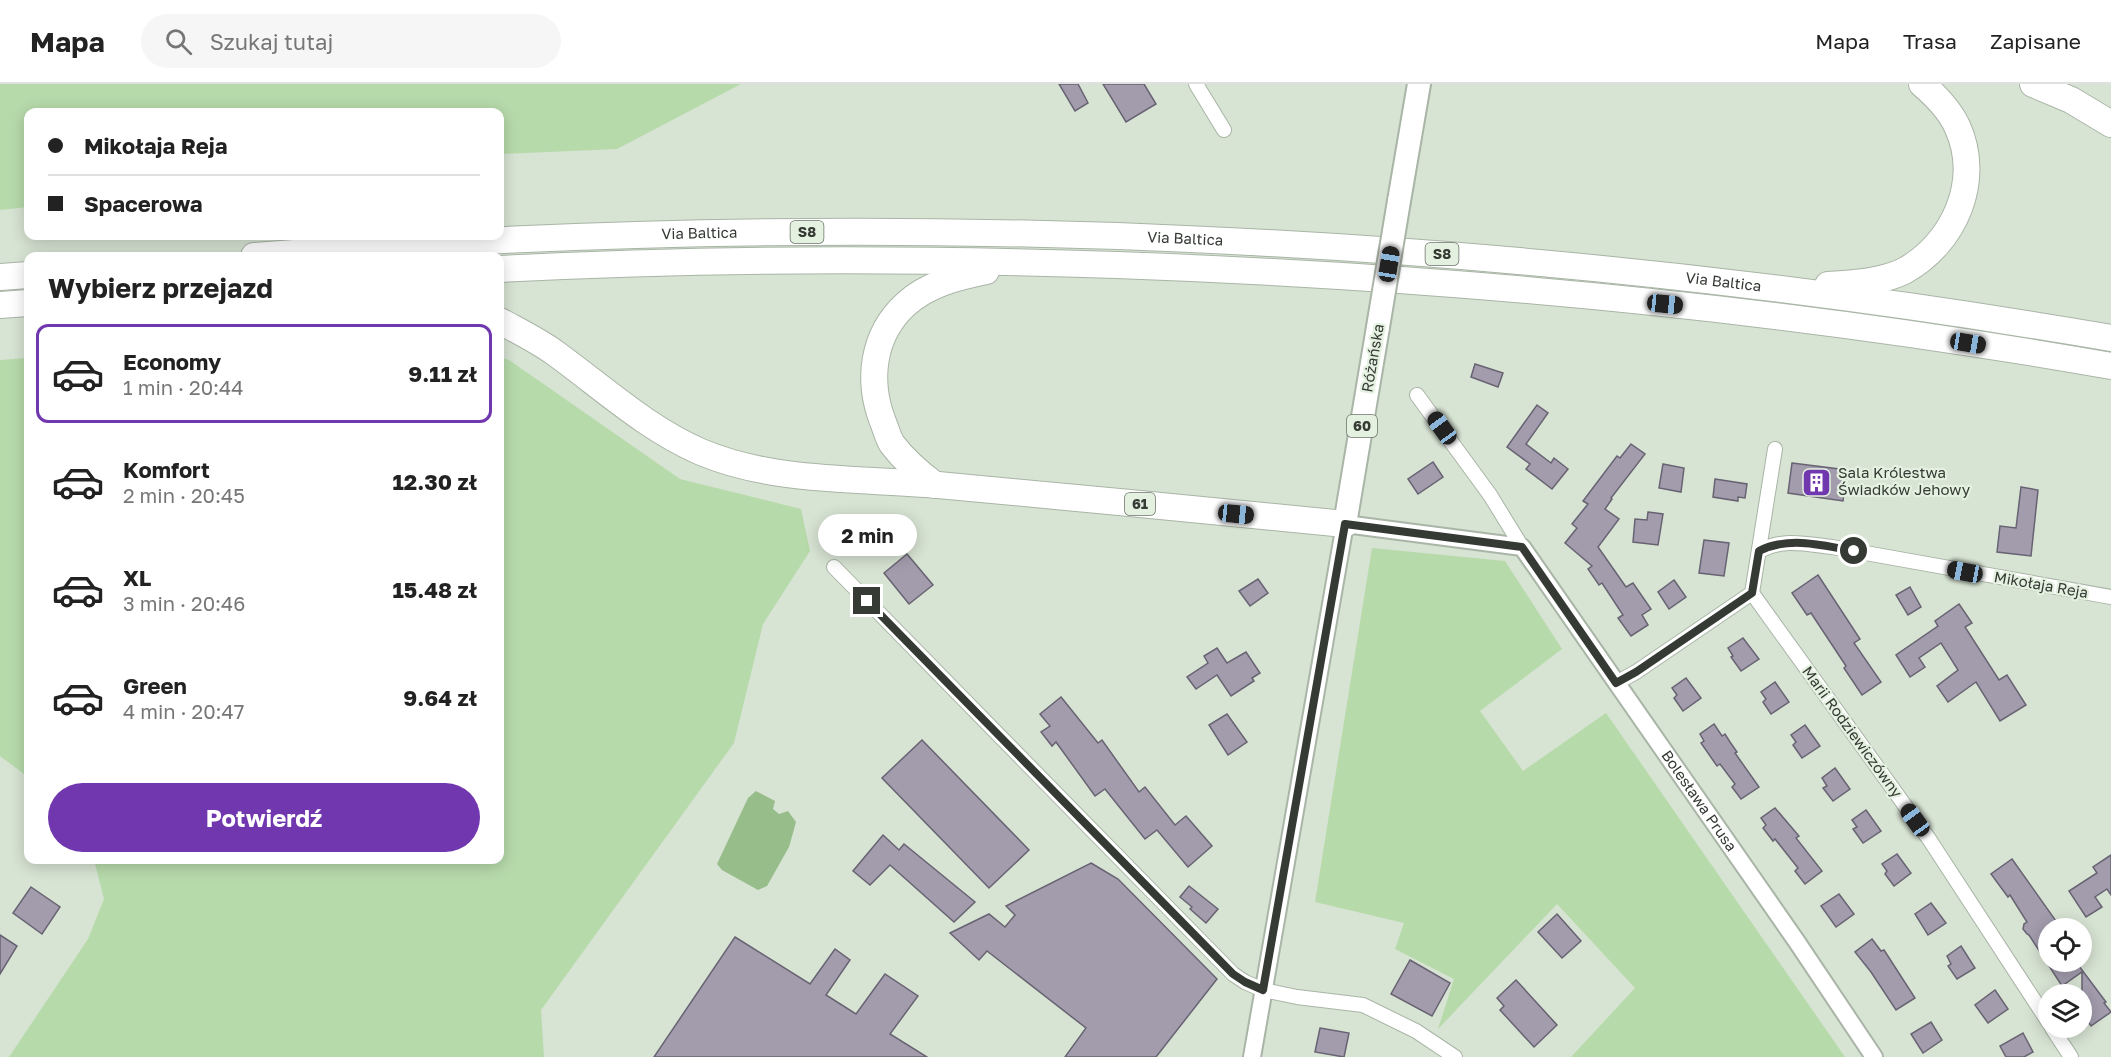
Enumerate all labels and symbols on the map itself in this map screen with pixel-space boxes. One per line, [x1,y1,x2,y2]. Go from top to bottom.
road number: S8 [790,221,824,243]
street label: Via Baltica [661,223,738,242]
street label: Via Baltica [1147,227,1224,249]
road number: S8 [1426,243,1458,265]
car [1377,245,1401,283]
street label: Via Baltica [1685,268,1762,295]
car [1646,293,1684,315]
street label: Różańska [1357,322,1387,393]
car [1949,331,1987,355]
car [1424,408,1460,448]
road number: 60 [1347,415,1377,437]
place label: Sala Królestwa Świadków Jehowy [1838,463,1971,498]
building icon: Sala Królestwa Świadków Jehowy [1801,466,1833,498]
road number: 61 [1125,493,1155,515]
car [1217,503,1255,525]
callout: 2 min [818,514,916,556]
route start [1840,537,1867,564]
car [1946,560,1984,584]
street label: Mikołaja Reja [1993,567,2090,601]
route end [853,587,880,614]
street label: Marii Rodziewiczówny [1799,662,1907,801]
street label: Bolesława Prusa [1658,746,1741,854]
car [1897,800,1933,840]

